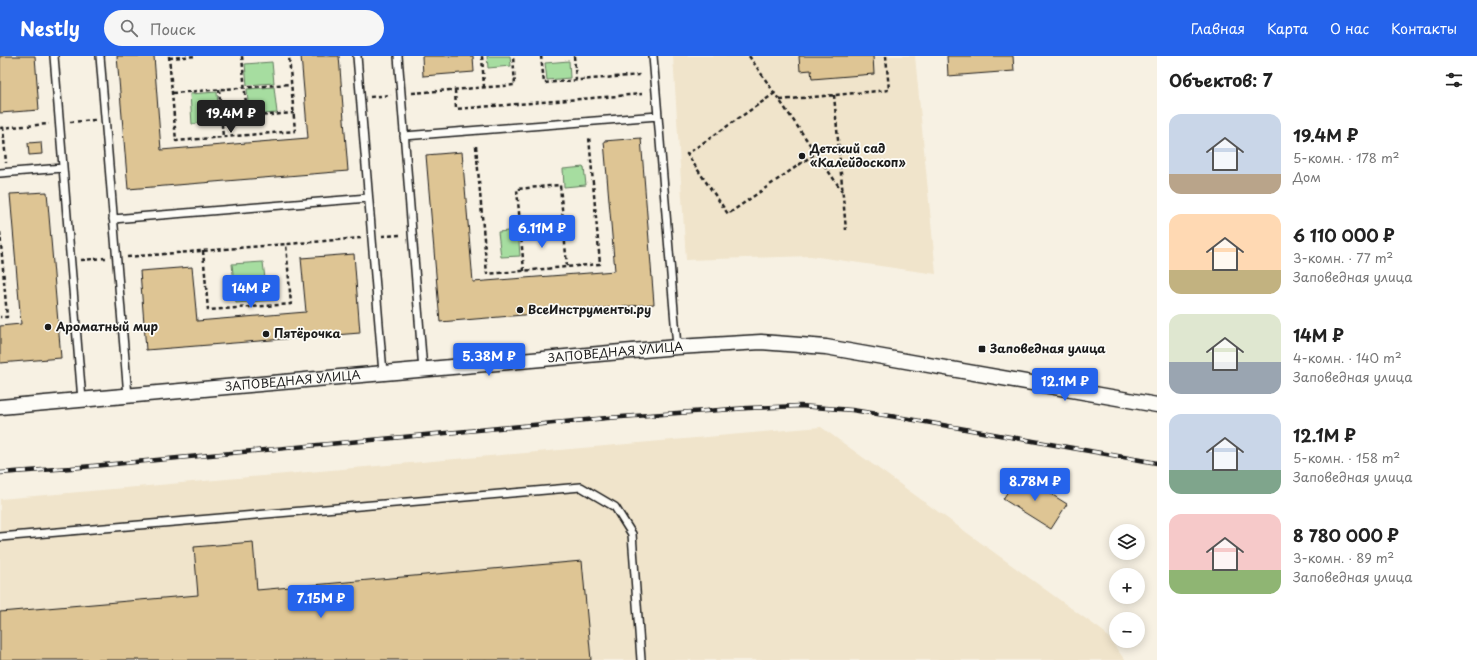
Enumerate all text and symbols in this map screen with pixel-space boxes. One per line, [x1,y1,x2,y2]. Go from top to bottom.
search box [104,10,384,46]
text: Nestly [20,14,80,42]
icon: search [118,17,140,39]
text: Поиск [150,17,195,40]
text: Главная [1191,18,1245,39]
text: Карта [1267,18,1308,39]
text: О нас [1330,18,1369,39]
text: Контакты [1391,18,1457,39]
text: Объектов: 7 [1169,67,1272,93]
icon: filters [1443,69,1465,91]
pin: 19.4M ₽ [194,100,268,134]
text: 19.4M ₽ [206,103,256,122]
text: 19.4M ₽ [1293,122,1358,148]
icon: home [1201,130,1249,178]
place label: Детский сад «Калейдоскоп» [809,139,906,171]
text: 5-комн. · 178 m² [1293,148,1399,167]
marker: Детский сад «Калейдоскоп» [797,151,807,161]
text: Дом [1293,167,1321,186]
pin: 6.11M ₽ [505,215,579,249]
text: 6.11M ₽ [518,218,566,237]
text: 6 110 000 ₽ [1293,222,1395,248]
icon: home [1201,230,1249,278]
text: 3-комн. · 77 m² [1293,248,1393,267]
text: Заповедная улица [1293,267,1412,286]
pin: 14M ₽ [223,275,279,309]
text: 14M ₽ [232,278,270,297]
place label: ВсеИнструменты.ру [528,300,651,318]
marker: ВсеИнструменты.ру [515,305,525,315]
place label: Ароматный мир [55,317,158,335]
marker: Ароматный мир [43,322,53,332]
text: 14M ₽ [1293,322,1344,348]
place label: Пятёрочка [274,324,341,342]
marker: Пятёрочка [261,329,271,339]
icon: home [1201,330,1249,378]
street label: ЗАПОВЕДНАЯ УЛИЦА [547,337,684,366]
place label: Заповедная улица [989,339,1106,357]
pin: 5.38M ₽ [452,343,526,377]
marker: Заповедная улица [977,344,987,354]
text: 5.38M ₽ [462,346,516,365]
text: 4-комн. · 140 m² [1293,348,1402,367]
street label: ЗАПОВЕДНАЯ УЛИЦА [224,365,361,395]
text: Заповедная улица [1293,367,1412,386]
pin: 12.1M ₽ [1028,368,1102,402]
text: 12.1M ₽ [1041,371,1089,390]
text: 12.1M ₽ [1293,422,1356,448]
icon: home [1201,430,1249,478]
text: 5-комн. · 158 m² [1293,448,1400,467]
text: Заповедная улица [1293,467,1412,486]
pin: 8.78M ₽ [998,468,1072,502]
text: 8.78M ₽ [1009,471,1061,490]
text: 8 780 000 ₽ [1293,522,1399,548]
map controls [1109,524,1145,648]
button: layers [1109,524,1145,560]
icon: home [1201,530,1249,578]
text: 3-комн. · 89 m² [1293,548,1394,567]
text: Заповедная улица [1293,567,1412,586]
button: + [1109,568,1145,604]
pin: 7.15M ₽ [284,585,358,619]
text: 7.15M ₽ [297,588,345,607]
button: − [1109,612,1145,648]

